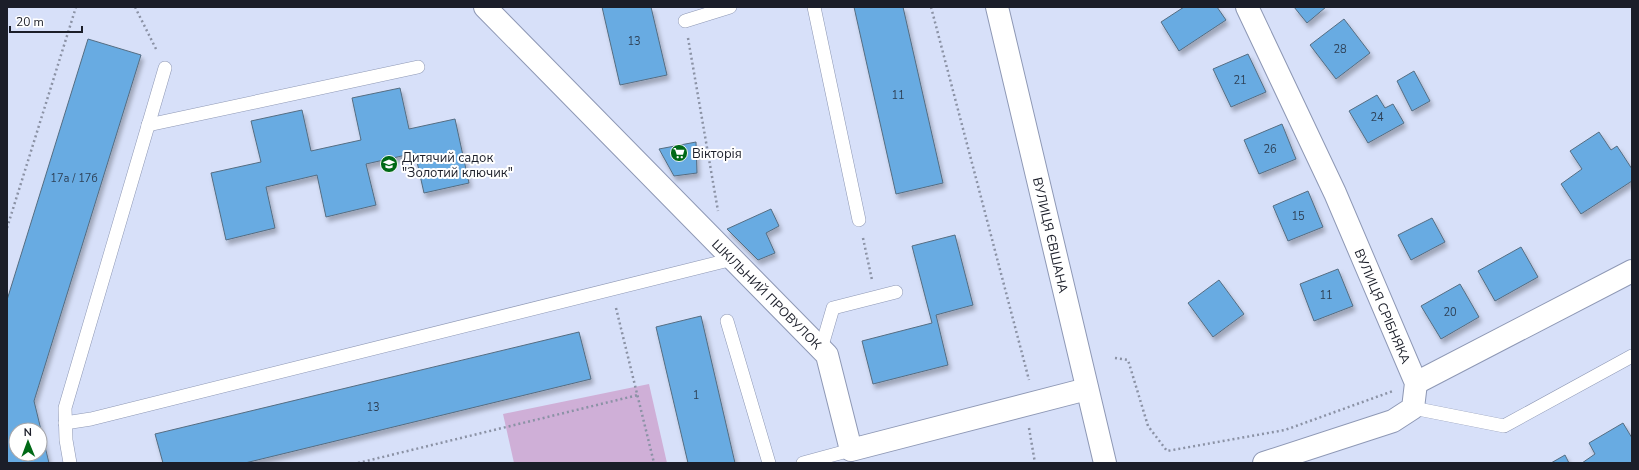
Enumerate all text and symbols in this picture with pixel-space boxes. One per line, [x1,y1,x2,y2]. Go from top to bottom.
scale bar [10,8,82,34]
text: 20 m [16,14,44,30]
house number: 13 [627,34,641,49]
house number: 28 [1333,42,1347,57]
house number: 21 [1233,73,1247,88]
house number: 11 [891,88,905,103]
house number: 24 [1370,110,1384,125]
house number: 26 [1263,142,1277,157]
supermarket icon: Вікторія [669,143,689,163]
place label: Вікторія [692,145,742,163]
place label: Дитячий садок "Золотий ключик" [402,149,513,182]
school or university icon: Дитячий садок "Золотий ключик" [379,154,399,174]
house number: 17а / 17б [50,171,98,186]
street label: ВУЛИЦЯ ЄВШАНА [1028,176,1072,295]
house number: 15 [1291,209,1305,224]
street label: ШКІЛЬНИЙ ПРОВУЛОК [707,235,826,354]
street label: ВУЛИЦЯ СРІБНЯКА [1350,246,1415,367]
house number: 11 [1319,288,1333,303]
house number: 20 [1443,305,1457,320]
house number: 1 [693,388,699,403]
house number: 13 [366,400,380,415]
north arrow [8,422,48,462]
text: N [24,425,32,440]

